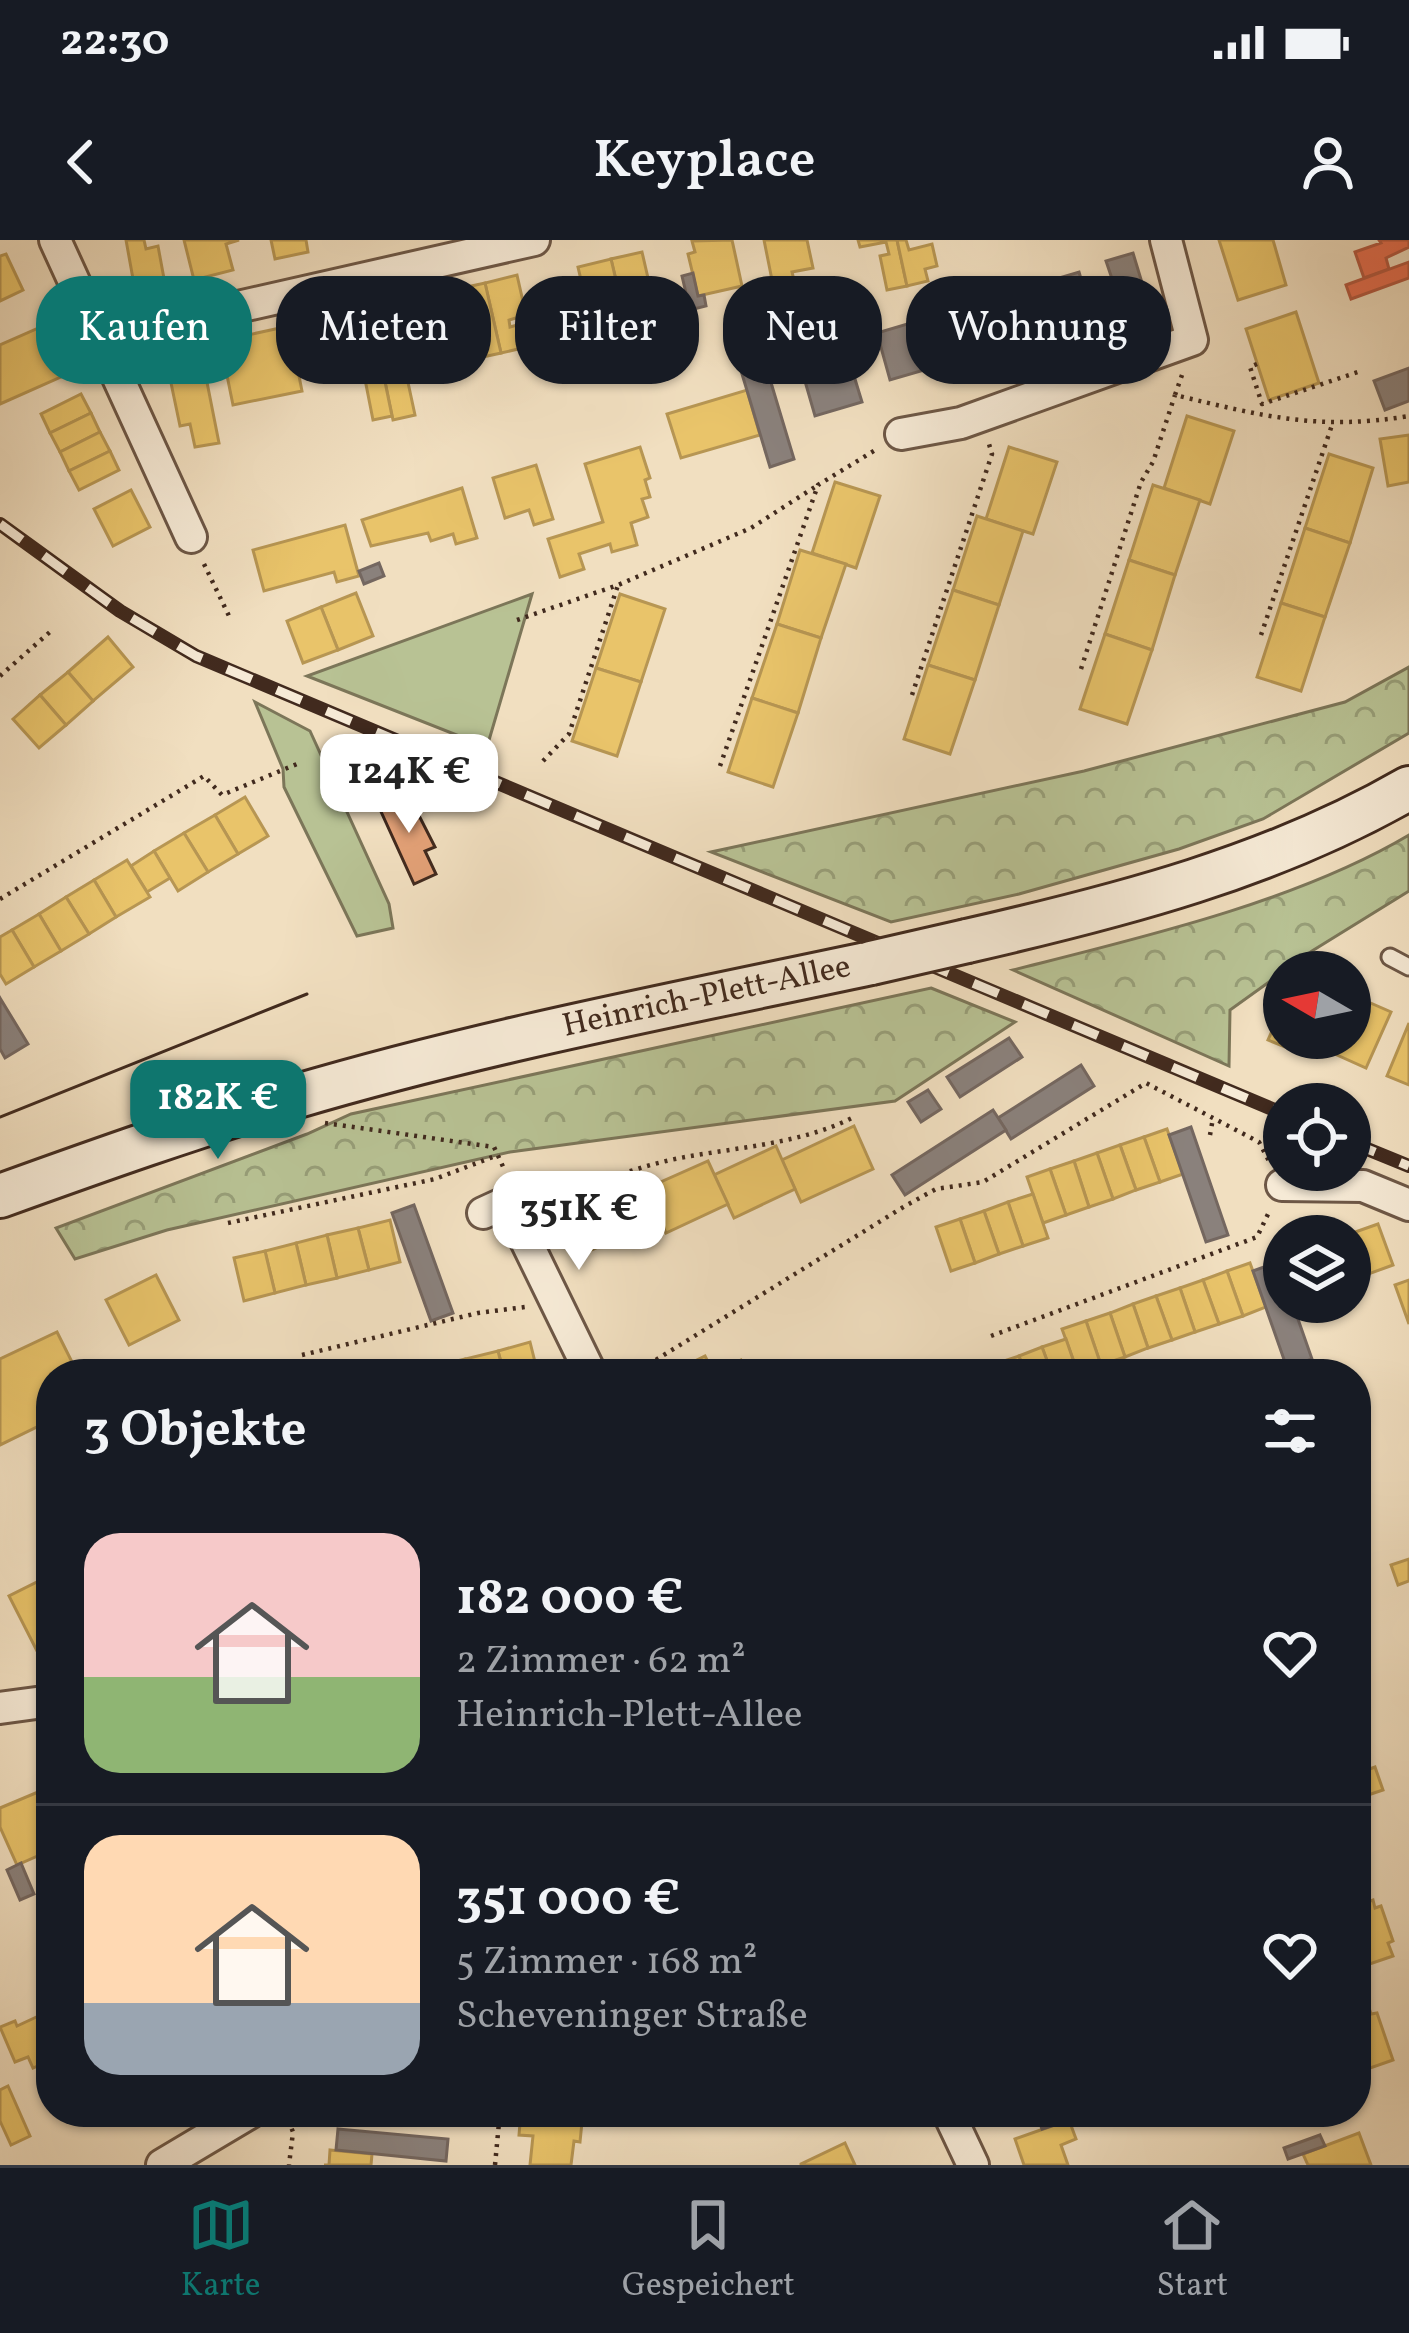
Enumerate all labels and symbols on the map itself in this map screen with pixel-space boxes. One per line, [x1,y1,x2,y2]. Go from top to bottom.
pin: 124K € [311,734,507,836]
street label: Heinrich-Plett-Allee [558,945,855,1051]
north arrow [1263,951,1371,1059]
pin: 182K € [120,1060,316,1162]
pin: 351K € [481,1171,677,1273]

